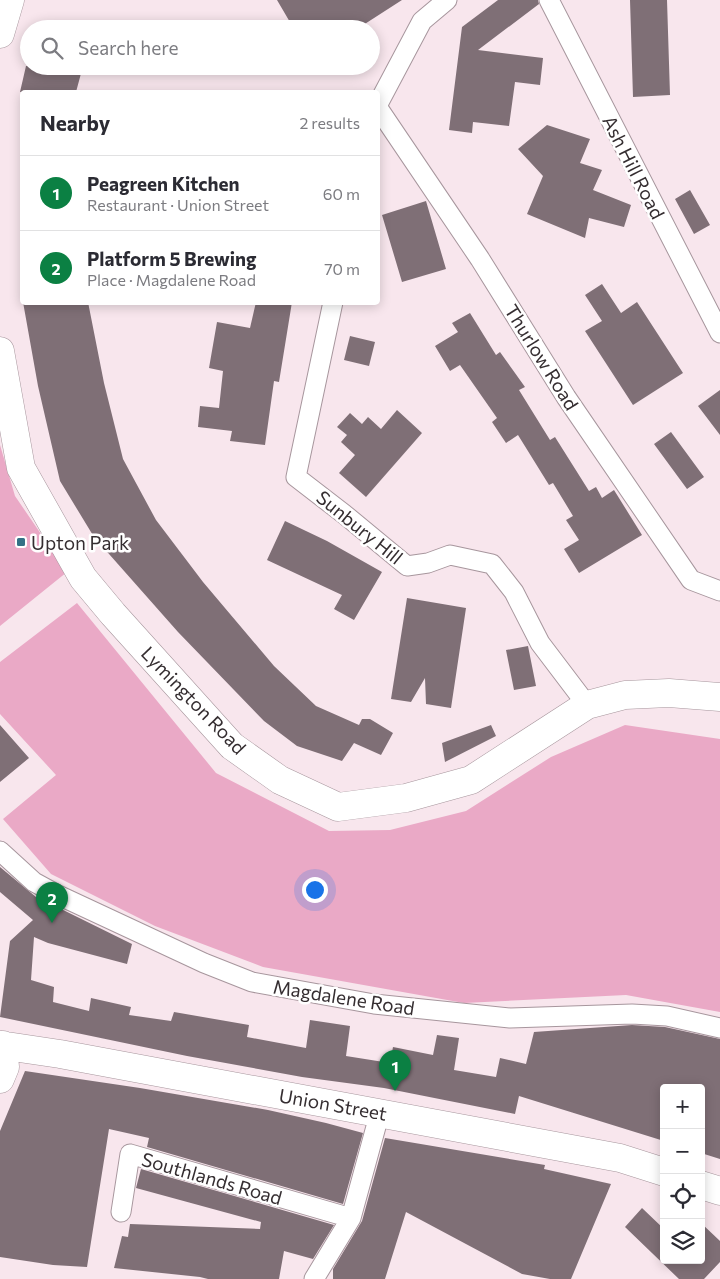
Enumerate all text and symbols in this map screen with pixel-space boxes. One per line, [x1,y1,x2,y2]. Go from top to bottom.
search box [20,20,380,75]
icon: search [38,34,66,62]
text: Search here [78,36,178,59]
text: Nearby [40,110,110,135]
street label: Ash Hill Road [598,111,670,223]
text: 2 results [299,113,360,132]
text: Peagreen Kitchen [87,172,239,195]
text: 1 [52,184,60,203]
text: 60 m [323,184,360,203]
text: Restaurant · Union Street [87,195,269,214]
text: Platform 5 Brewing [87,247,256,270]
text: 2 [51,259,61,278]
text: 70 m [324,259,360,278]
text: Place · Magdalene Road [87,270,256,289]
street label: Thurlow Road [500,300,584,414]
street label: Sunbury Hill [312,485,408,569]
place label: Upton Park [31,531,129,554]
marker: Upton Park [15,536,27,548]
street label: Lymington Road [137,641,251,759]
your location [302,877,328,903]
pin: 2 [36,882,68,923]
street label: Magdalene Road [272,974,416,1020]
pin: 1 [379,1050,411,1091]
street label: Union Street [277,1083,389,1125]
map controls [660,1084,705,1264]
button: + [660,1084,705,1129]
button: − [660,1129,705,1174]
street label: Southlands Road [139,1147,285,1209]
button: locate [660,1174,705,1219]
button: layers [660,1219,705,1264]

